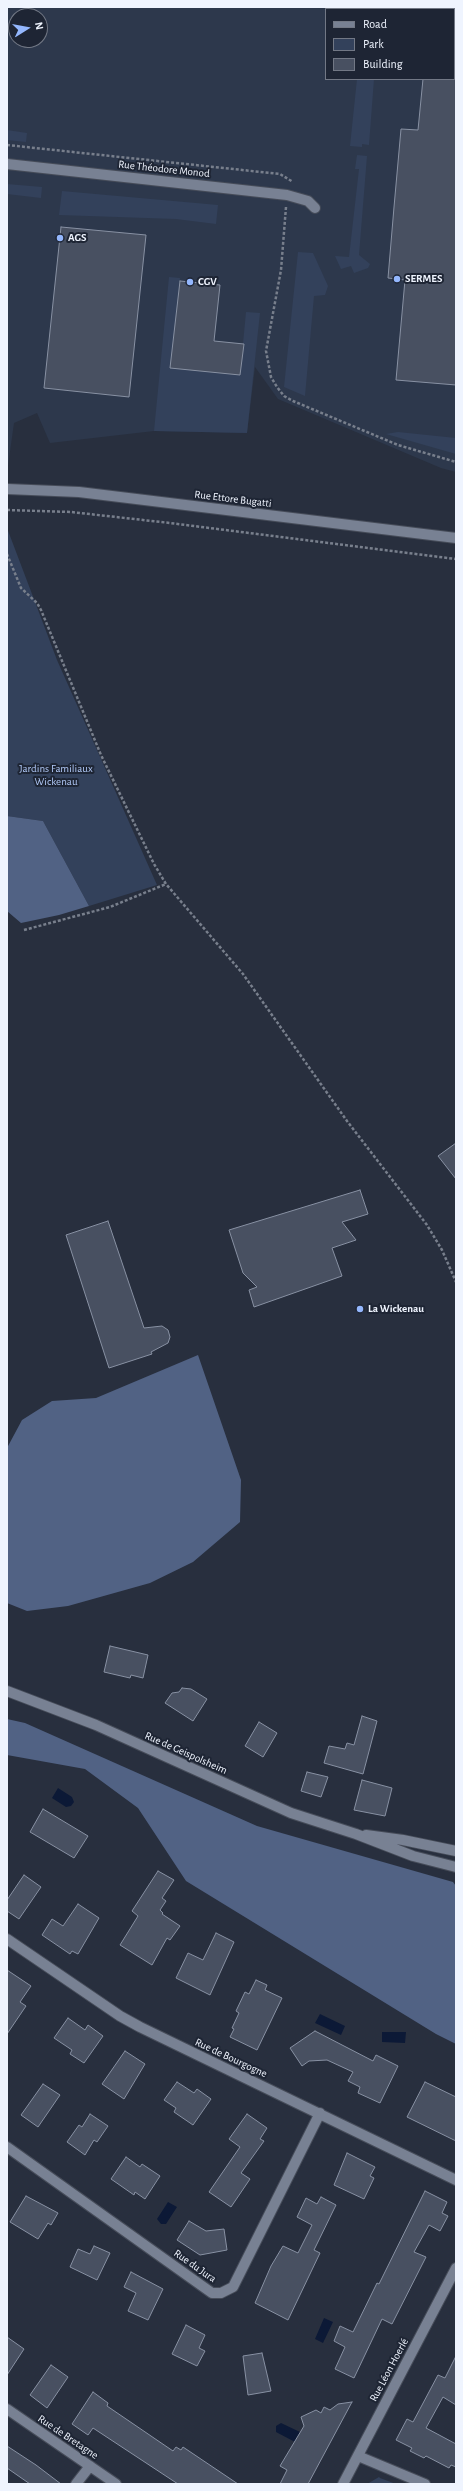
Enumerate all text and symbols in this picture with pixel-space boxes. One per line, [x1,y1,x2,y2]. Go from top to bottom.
north arrow [8,8,48,48]
legend [325,8,455,80]
text: Road [363,18,387,30]
text: N [33,21,45,31]
text: Park [363,38,384,50]
text: Building [363,58,403,70]
street label: Rue Théodore Monod [118,158,210,180]
place label: AGS [68,231,86,245]
marker: AGS [55,233,65,243]
place label: SERMES [405,272,442,286]
marker: SERMES [392,274,402,284]
place label: CGV [198,275,217,289]
marker: CGV [185,277,195,287]
street label: Rue Ettore Bugatti [194,488,272,510]
park label: Jardins Familiaux Wickenau [19,762,93,788]
place label: La Wickenau [368,1302,424,1316]
marker: La Wickenau [355,1304,365,1314]
street label: Rue de Geispolsheim [143,1729,229,1777]
street label: Rue de Bourgogne [193,2036,269,2080]
street label: Rue du Jura [171,2247,219,2285]
street label: Rue Léon Hoerlé [367,2336,411,2404]
street label: Rue de Bretagne [35,2412,101,2462]

